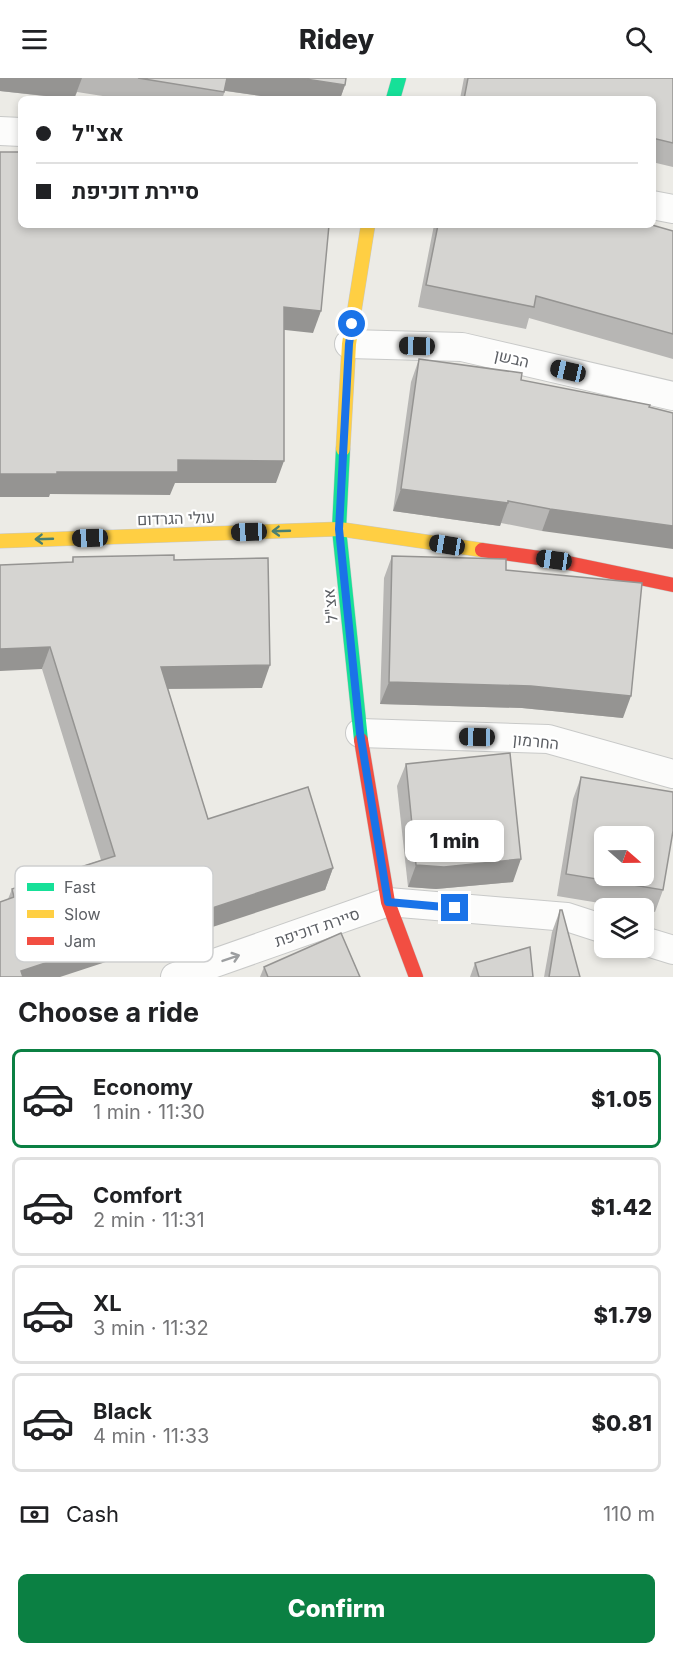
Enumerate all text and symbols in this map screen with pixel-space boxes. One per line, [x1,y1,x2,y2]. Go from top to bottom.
icon: menu [18,23,51,56]
text: Ridey [299,23,374,56]
icon: search [622,23,655,56]
text: אצ"ל [72,120,124,146]
text: סיירת דוכיפת [72,178,199,204]
route start [338,310,365,337]
car [399,337,435,355]
street label: הבשן [493,344,531,372]
car [548,358,588,384]
street label: עולי הגרדום [137,507,215,529]
car [231,522,267,542]
one-way arrow [271,525,291,536]
car [72,528,108,548]
car [428,533,466,557]
one-way arrow [34,534,54,545]
car [535,549,573,571]
street label: אצ"ל [318,588,342,624]
car [459,728,495,746]
street label: החרמון [512,729,560,753]
callout: 1 min [406,821,504,863]
north arrow [594,826,654,886]
map controls [594,826,654,958]
text: 1 min [429,829,480,853]
legend [15,866,213,962]
text: Fast [64,877,96,897]
route end [441,894,468,921]
button: layers [594,898,654,958]
street label: סיירת דוכיפת [272,903,362,951]
text: Slow [64,904,101,924]
text: Jam [64,931,96,951]
one-way arrow [221,951,239,962]
text: Choose a ride [18,996,199,1029]
icon: car [21,1072,75,1126]
text: Economy [93,1074,193,1100]
text: $1.05 [591,1086,652,1112]
text: 1 min · 11:30 [93,1100,205,1124]
icon: car [21,1180,75,1234]
text: Comfort [93,1182,182,1208]
text: $1.42 [591,1194,652,1220]
text: 2 min · 11:31 [93,1208,205,1232]
icon: car [21,1288,75,1342]
text: XL [93,1290,122,1316]
text: $1.79 [593,1302,652,1328]
text: 3 min · 11:32 [93,1316,209,1340]
icon: car [21,1396,75,1450]
text: Black [93,1398,152,1424]
text: $0.81 [592,1410,652,1436]
text: 4 min · 11:33 [93,1424,209,1448]
icon: cash [18,1498,51,1531]
text: Cash [66,1501,119,1527]
text: 110 m [603,1502,655,1526]
button: Confirm [18,1574,655,1643]

